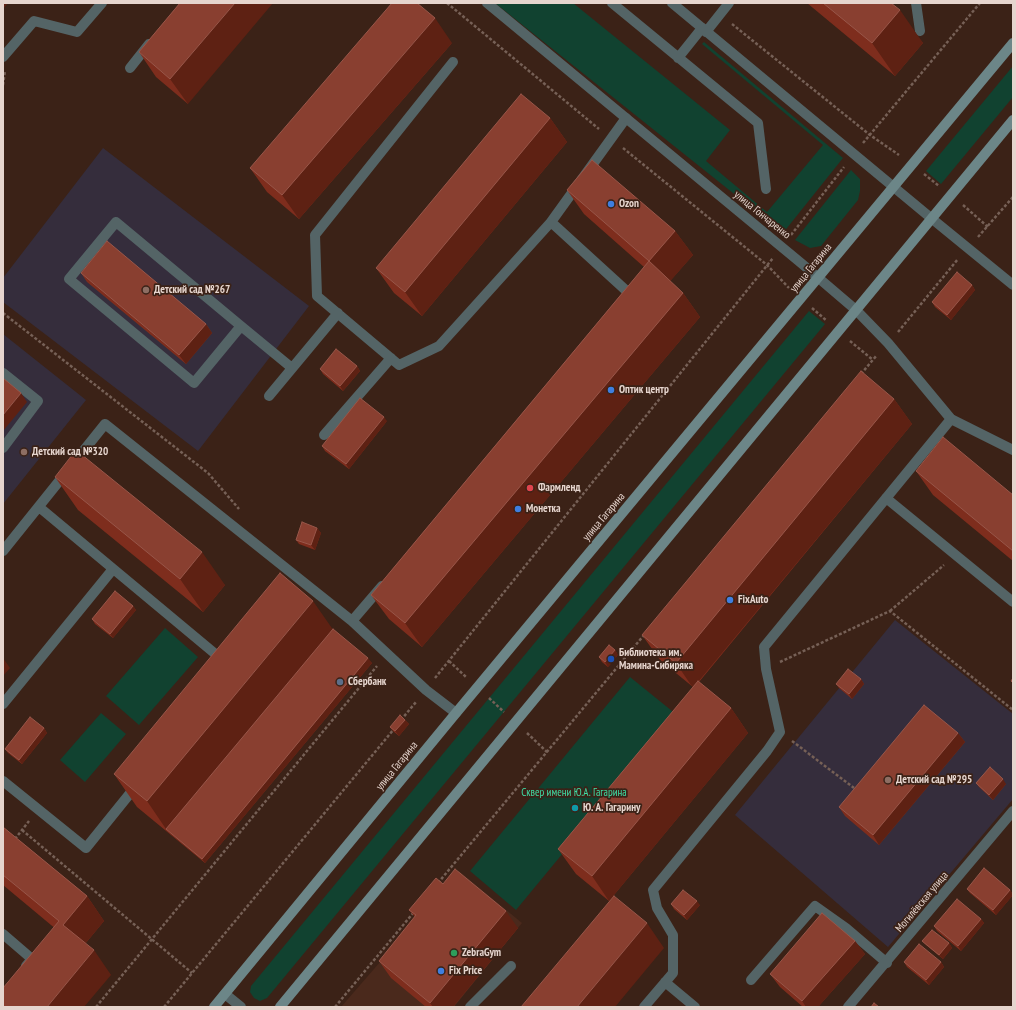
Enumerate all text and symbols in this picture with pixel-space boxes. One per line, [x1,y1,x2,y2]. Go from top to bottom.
street label: улица Гончаренко [731,188,793,242]
place label: Ozon [619,197,639,211]
marker: Ozon [606,199,616,209]
street label: улица Гагарина [787,241,835,295]
place label: Детский сад №267 [154,283,230,297]
marker: Детский сад №267 [141,285,151,295]
place label: Оптик центр [619,383,669,397]
marker: Оптик центр [606,385,616,395]
place label: Детский сад №320 [32,445,108,459]
marker: Детский сад №320 [19,447,29,457]
place label: Фармленд [538,481,581,495]
marker: Фармленд [525,483,535,493]
street label: улица Гагарина [580,490,628,544]
place label: Монетка [526,502,561,516]
marker: Монетка [513,504,523,514]
place label: FixAuto [738,593,768,607]
marker: FixAuto [725,595,735,605]
place label: Библиотека им. Мамина-Сибиряка [619,646,693,672]
marker: Библиотека им. Мамина-Сибиряка [606,654,616,664]
place label: Сбербанк [348,675,386,689]
marker: Сбербанк [335,677,345,687]
street label: улица Гагарина [373,739,421,793]
place label: Детский сад №295 [896,773,972,787]
marker: Детский сад №295 [883,775,893,785]
park label: Сквер имени Ю.А. Гагарина [521,786,627,800]
place label: Ю. А. Гагарину [583,801,640,815]
marker: Ю. А. Гагарину [570,803,580,813]
street label: Могилёвская улица [893,869,951,935]
place label: ZebraGym [462,946,501,960]
marker: ZebraGym [449,948,459,958]
place label: Fix Price [449,964,482,978]
marker: Fix Price [436,966,446,976]

